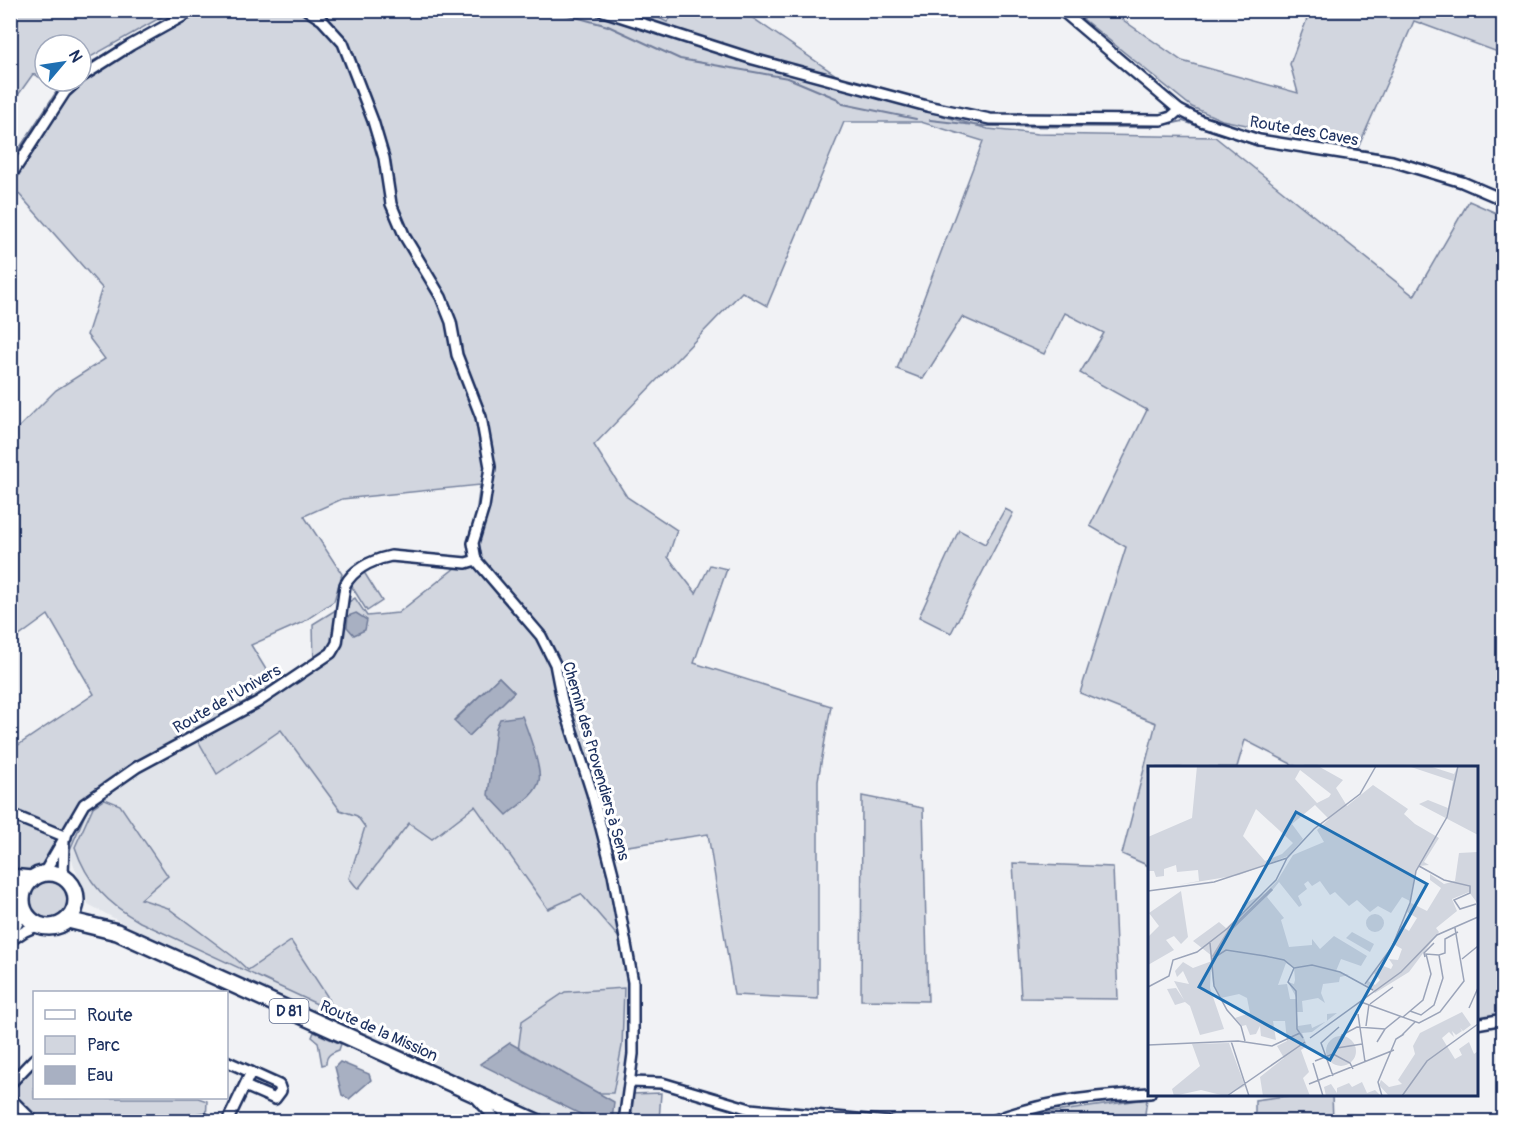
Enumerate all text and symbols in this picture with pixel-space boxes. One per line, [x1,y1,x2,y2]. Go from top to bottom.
north arrow [33,33,93,93]
text: N [64,47,87,66]
street label: Route des Caves [1248,112,1360,150]
street label: Chemin des Provendiers à Sens [558,659,634,863]
street label: Route de l'Univers [170,660,284,738]
inset map [1148,766,1478,1096]
legend [33,991,228,1099]
street label: Route de la Mission [317,996,441,1066]
road number: D 81 [270,999,308,1023]
text: Route [87,1004,132,1027]
text: Parc [87,1034,120,1057]
text: Eau [87,1064,113,1087]

